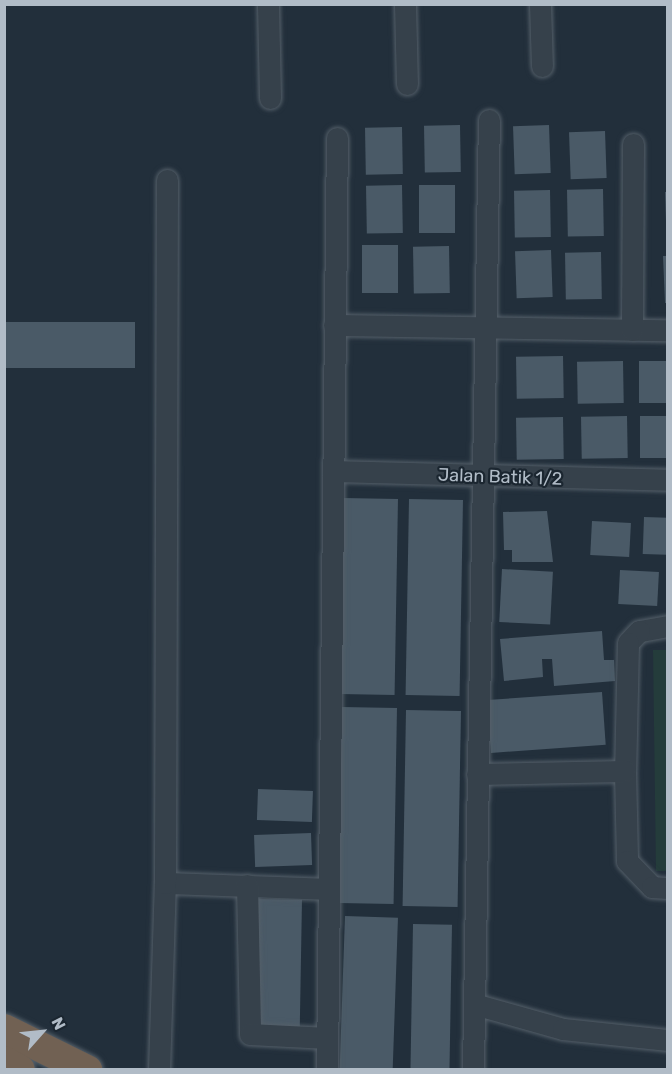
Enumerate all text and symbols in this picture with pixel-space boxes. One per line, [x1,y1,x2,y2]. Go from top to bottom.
street label: Jalan Batik 1/2 [437,464,563,490]
north arrow [12,1002,72,1062]
text: N [47,1014,70,1033]

